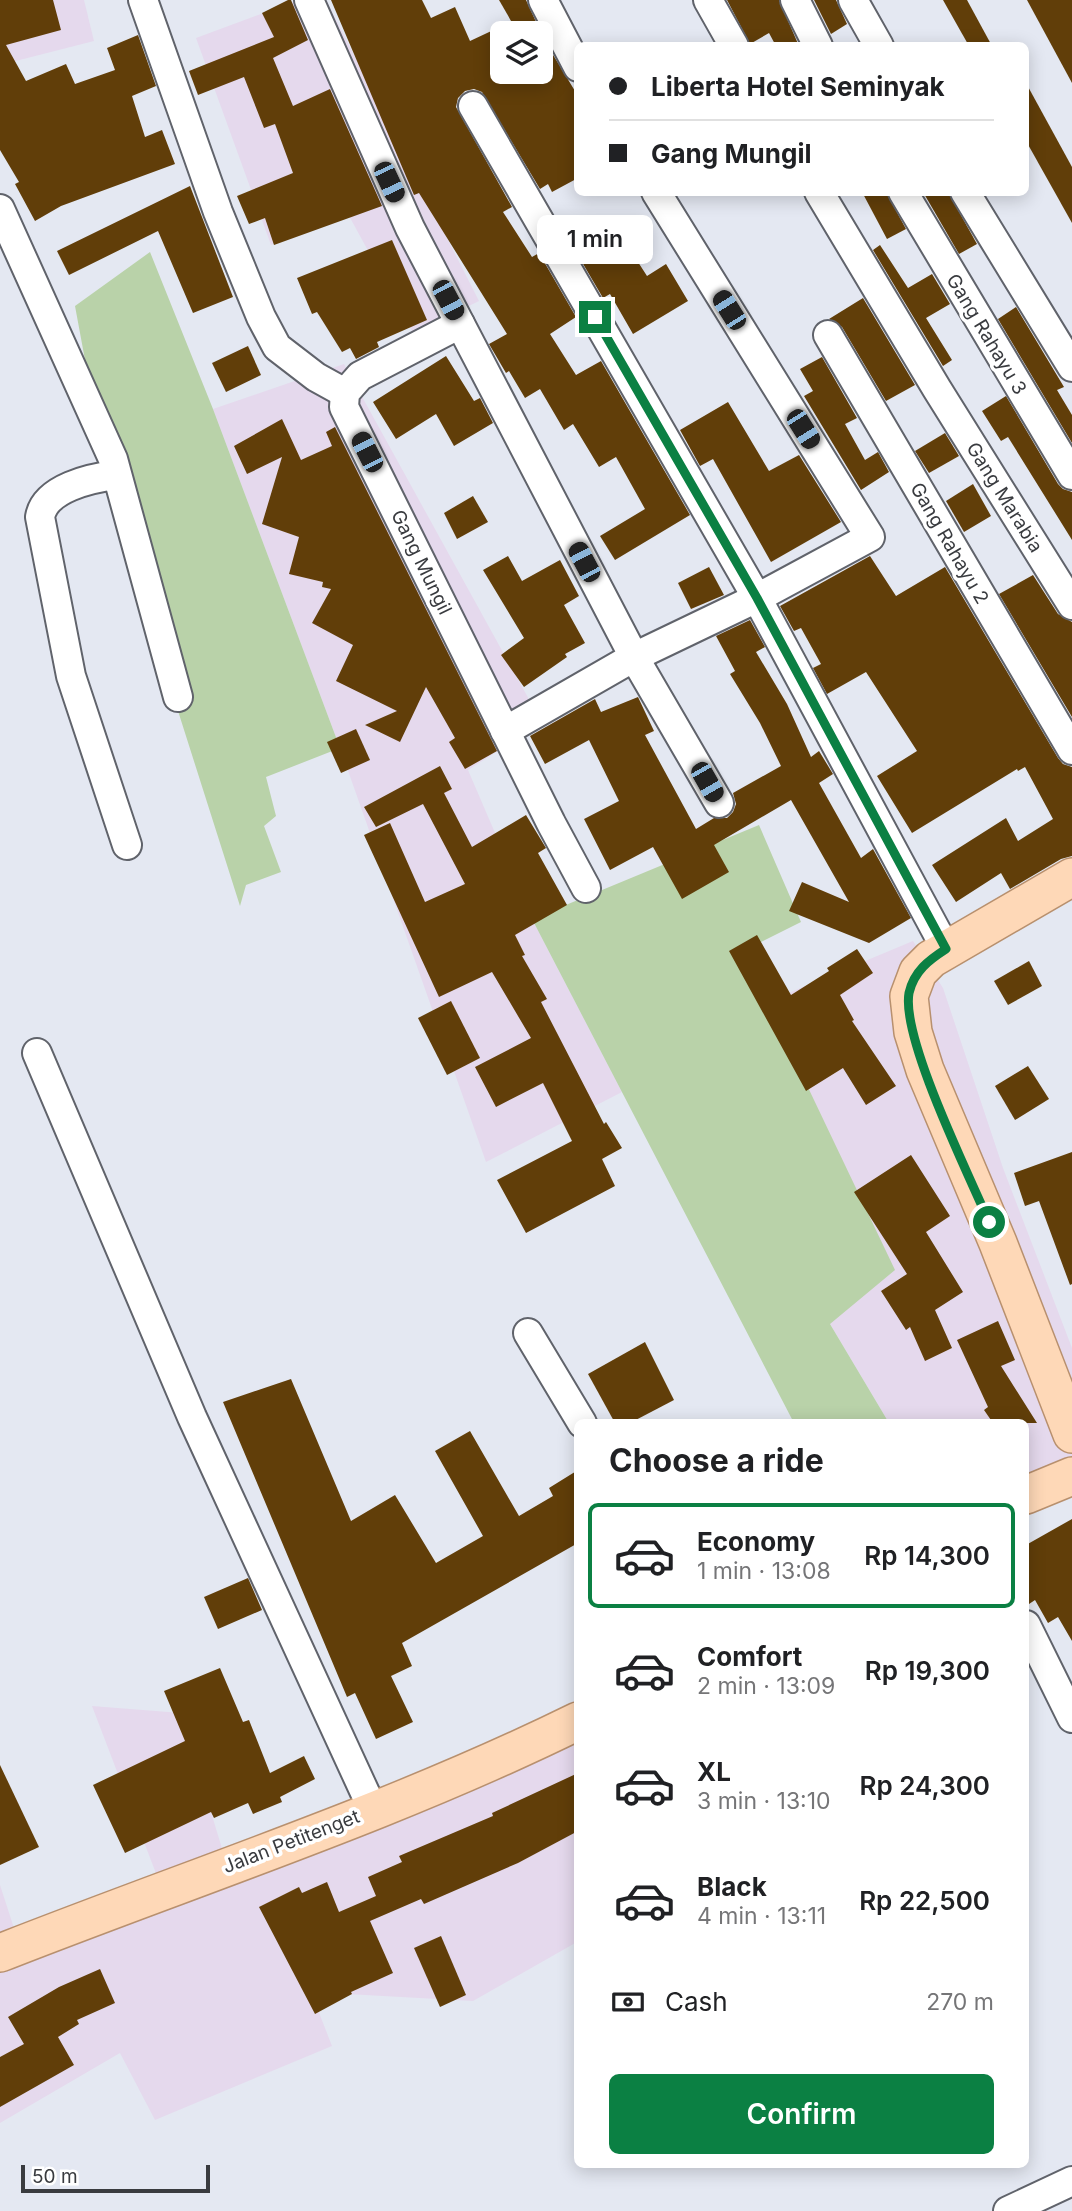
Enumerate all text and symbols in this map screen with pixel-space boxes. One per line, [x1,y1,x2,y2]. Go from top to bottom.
map controls [490,21,553,84]
button: layers [490,21,553,84]
text: Liberta Hotel Seminyak [651,71,945,102]
text: Gang Mungil [651,138,812,169]
car [371,159,408,205]
callout: 1 min [537,216,653,264]
text: 1 min [567,225,623,253]
street label: Gang Rahayu 3 [942,270,1032,399]
car [429,277,468,323]
car [709,287,750,333]
route end [579,301,611,333]
car [783,406,824,452]
car [349,429,386,475]
street label: Gang Marabia [962,438,1048,557]
street label: Gang Rahayu 2 [906,478,994,608]
street label: Gang Mungil [386,506,457,618]
car [565,539,604,585]
car [688,759,727,805]
route start [973,1206,1005,1238]
text: Choose a ride [609,1441,824,1480]
icon: car [613,1524,676,1587]
text: Economy [697,1526,815,1557]
text: Rp 14,300 [864,1540,990,1571]
text: 1 min · 13:08 [697,1557,831,1585]
icon: car [613,1639,676,1702]
text: Comfort [697,1641,802,1672]
text: Rp 19,300 [865,1655,990,1686]
text: 2 min · 13:09 [697,1672,835,1700]
icon: car [613,1754,676,1817]
text: XL [697,1756,731,1787]
text: Rp 24,300 [860,1770,990,1801]
text: 3 min · 13:10 [697,1787,831,1815]
street label: Jalan Petitenget [220,1805,363,1878]
icon: car [613,1869,676,1932]
text: Black [697,1871,767,1902]
text: Rp 22,500 [859,1885,990,1916]
text: 4 min · 13:11 [697,1902,826,1930]
icon: cash [609,1983,647,2021]
text: Cash [665,1986,728,2017]
text: 270 m [926,1988,994,2016]
button: Confirm [609,2074,994,2154]
scale bar [21,2162,210,2194]
text: 50 m [32,2165,78,2188]

